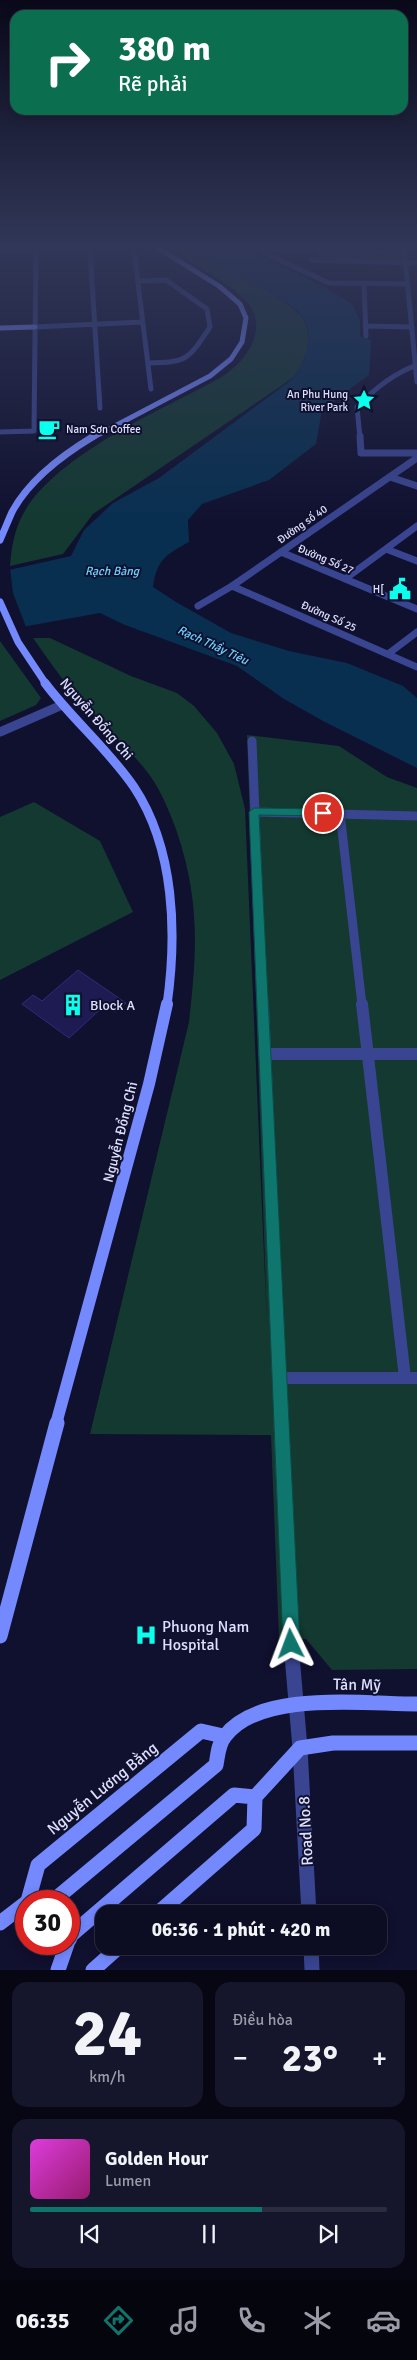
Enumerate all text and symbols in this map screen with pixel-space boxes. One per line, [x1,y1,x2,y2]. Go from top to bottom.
text: 380 m [118,27,211,70]
icon: right [35,30,100,95]
text: Rẽ phải [118,70,188,97]
place icon: An Phu Hung River Park [351,387,377,413]
place label: An Phu Hung River Park [287,388,348,414]
cafe icon: Nam Sơn Coffee [36,416,62,442]
place label: Nam Sơn Coffee [66,423,141,436]
street label: Đường số 40 [274,502,330,546]
street label: Đường Số 27 [296,541,356,577]
water label: Rạch Bàng [85,564,141,579]
public building icon: H[ [387,576,413,602]
place label: H[ [373,583,384,596]
street label: Đường Số 25 [299,598,359,635]
water label: Rạch Thầy Tiêu [175,623,252,669]
street label: Nguyễn Đổng Chi [56,675,137,764]
pin [302,792,344,834]
icon: arrive [309,799,337,827]
building icon: Block A [60,992,86,1018]
place label: Block A [90,997,135,1014]
street label: Nguyễn Đổng Chi [100,1080,141,1184]
place label: Phuong Nam Hospital [162,1617,249,1655]
position arrow [264,1617,316,1669]
hospital icon: Phuong Nam Hospital [133,1622,159,1648]
street label: Tân Mỹ [333,1675,382,1695]
street label: Nguyễn Lương Bằng [43,1738,162,1839]
street label: Road No.8 [294,1796,318,1866]
speed limit sign: 30 [15,1890,80,1955]
text: 06:36 · 1 phút · 420 m [152,1918,330,1942]
text: 24 [72,1994,142,2074]
text: Điều hòa [233,2010,293,2030]
text: 23° [282,2035,338,2082]
text: − [233,2041,248,2075]
text: + [372,2041,387,2075]
text: km/h [89,2067,125,2087]
text: Golden Hour [105,2147,208,2171]
text: Lumen [105,2171,151,2191]
icon: previous [76,2220,104,2248]
icon: pause [195,2220,223,2248]
icon: next [314,2220,342,2248]
icon: directions [101,2303,136,2338]
icon: music [167,2303,202,2338]
icon: phone [234,2303,269,2338]
icon: climate [300,2303,335,2338]
icon: car [366,2303,401,2338]
text: 06:35 [16,2307,70,2334]

